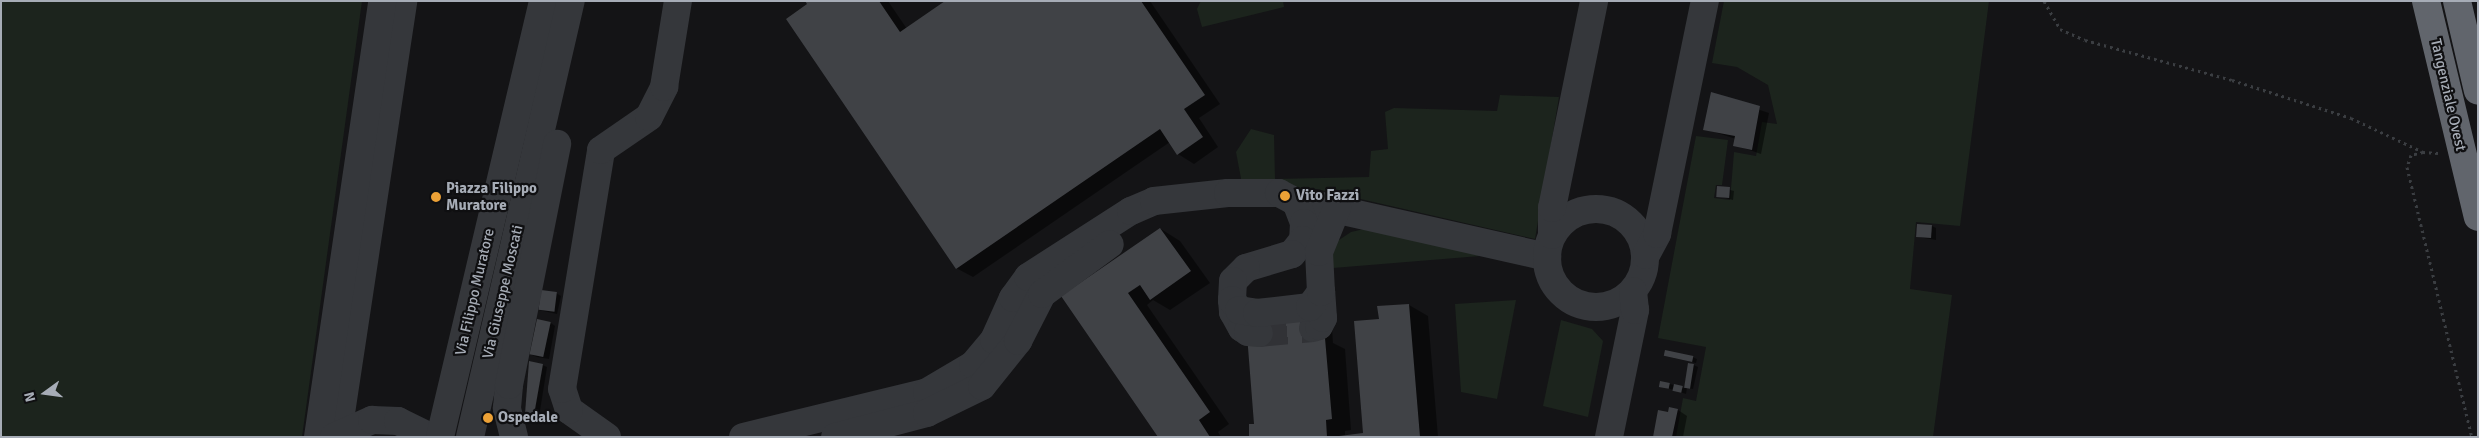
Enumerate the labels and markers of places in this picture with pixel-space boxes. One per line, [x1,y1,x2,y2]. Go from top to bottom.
place label: Piazza Filippo Muratore [446,179,537,214]
place label: Vito Fazzi [1296,187,1359,205]
marker: Vito Fazzi [1278,189,1292,203]
marker: Piazza Filippo Muratore [430,191,442,203]
place label: Ospedale [498,409,558,427]
marker: Ospedale [482,412,494,424]

